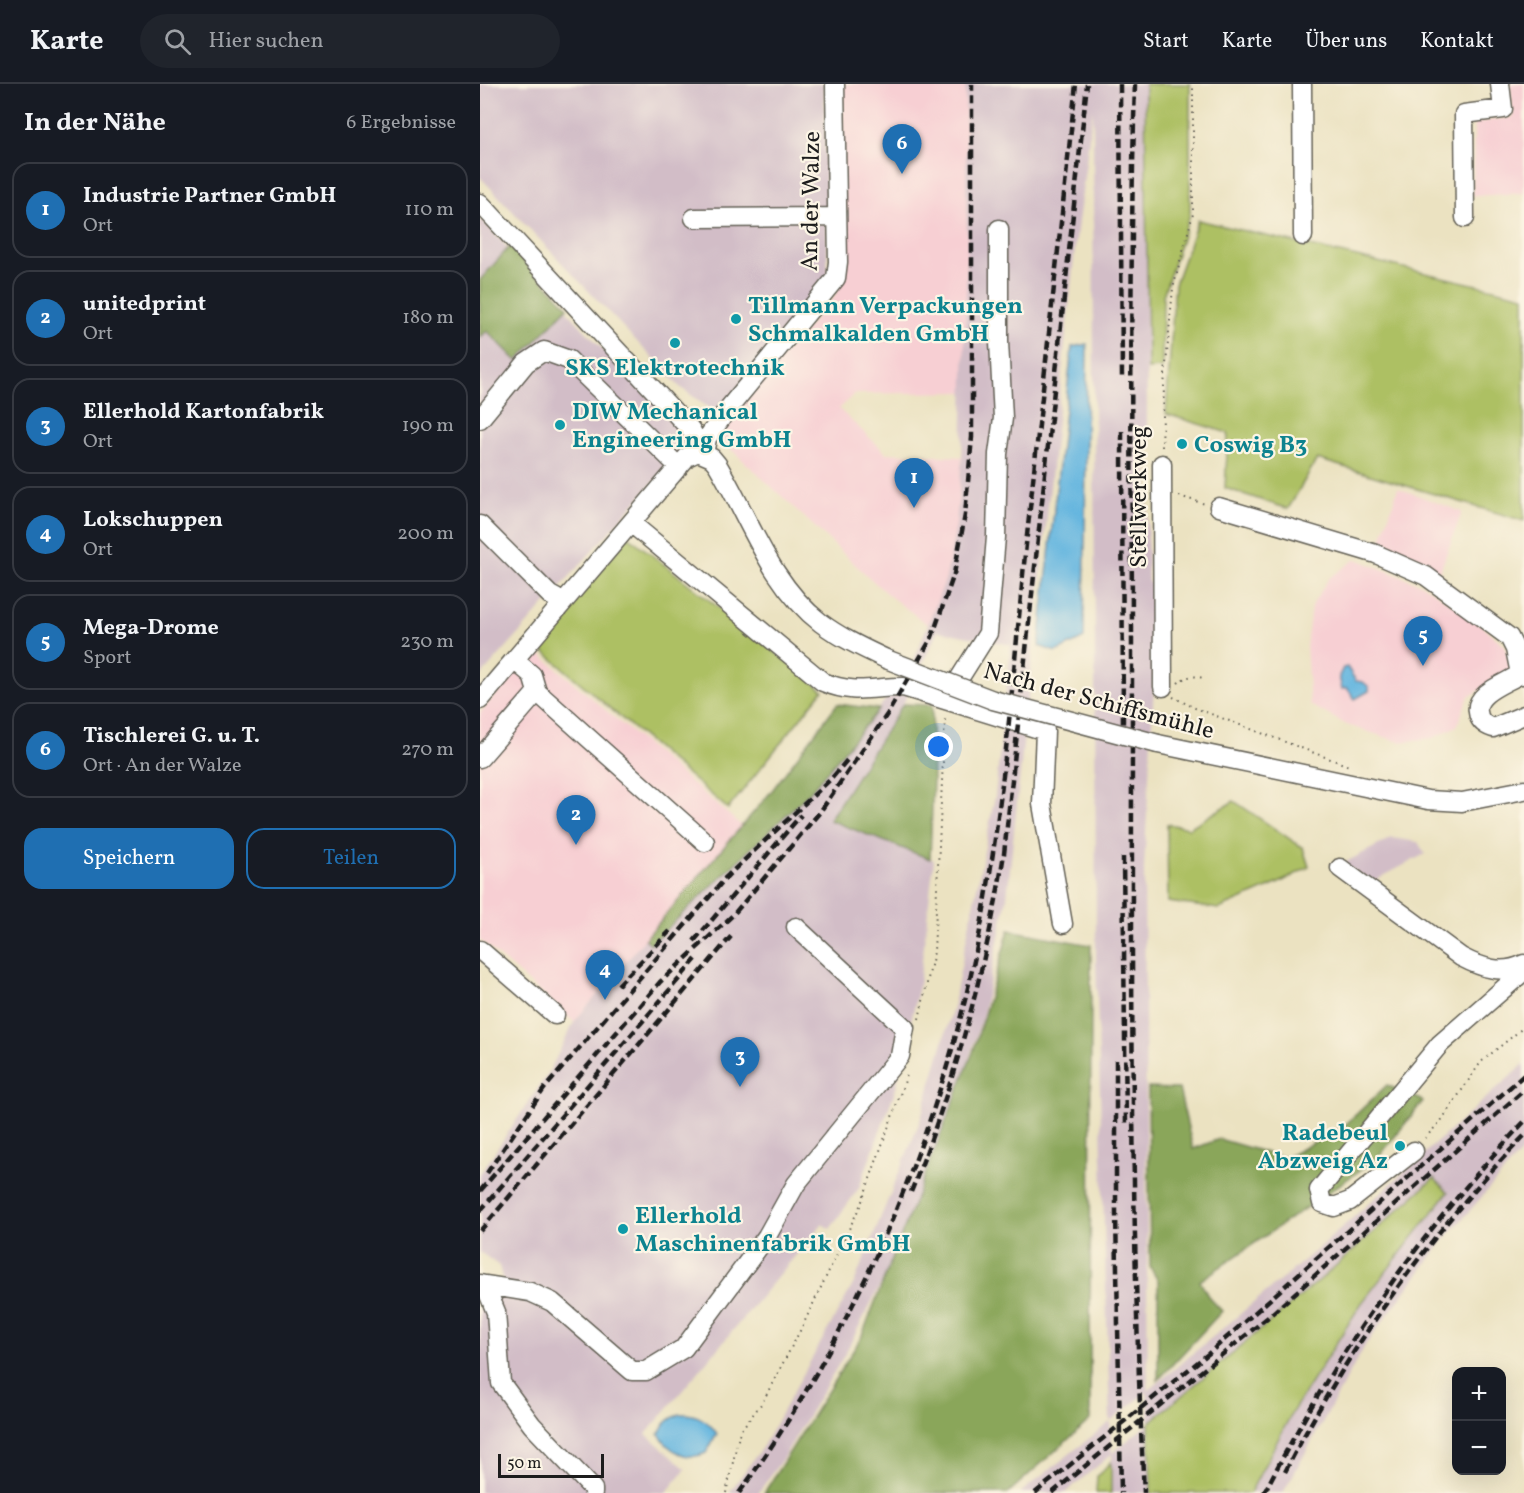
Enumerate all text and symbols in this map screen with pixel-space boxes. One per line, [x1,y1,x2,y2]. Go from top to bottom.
search box [140,14,560,68]
text: Karte [30,22,104,61]
icon: search [161,25,194,58]
text: Hier suchen [209,26,324,57]
text: Start [1143,27,1189,56]
text: Karte [1222,27,1272,56]
text: Über uns [1305,27,1387,56]
text: Kontakt [1420,27,1494,56]
text: In der Nähe [24,105,166,141]
text: 6 Ergebnisse [346,109,456,137]
pin: 6 [882,124,922,174]
street label: An der Walze [794,131,830,271]
text: Industrie Partner GmbH [83,181,336,212]
text: 1 [41,196,50,224]
text: 110 m [405,196,454,224]
text: Ort [83,212,113,240]
text: unitedprint [83,289,206,320]
place label: Tillmann Verpackungen Schmalkalden GmbH [748,290,1023,352]
text: 2 [40,304,51,332]
text: 180 m [402,304,454,332]
marker: Tillmann Verpackungen Schmalkalden GmbH [729,312,743,326]
text: Ort [83,320,113,348]
marker: SKS Elektrotechnik [668,336,682,350]
place label: SKS Elektrotechnik [565,352,785,386]
place label: DIW Mechanical Engineering GmbH [572,396,792,458]
text: Ellerhold Kartonfabrik [83,397,324,428]
text: 3 [40,412,51,440]
text: 190 m [402,412,454,440]
marker: DIW Mechanical Engineering GmbH [553,418,567,432]
street label: Stellwerkweg [1123,426,1157,568]
text: Ort [83,428,113,456]
place label: Coswig B3 [1194,429,1307,463]
marker: Coswig B3 [1175,437,1189,451]
pin: 1 [894,458,934,508]
text: Lokschuppen [83,505,223,536]
text: 4 [39,520,52,548]
text: 200 m [397,520,454,548]
text: Ort [83,536,113,564]
text: Mega-Drome [83,613,219,644]
pin: 5 [1404,616,1442,666]
text: 5 [41,628,50,656]
text: 230 m [400,628,454,656]
text: Sport [83,644,132,672]
street label: Nach der Schiffsmühle [979,655,1218,749]
text: Tischlerei G. u. T. [83,721,260,752]
your location [924,732,953,761]
text: 6 [40,736,51,764]
text: 270 m [401,736,454,764]
text: Ort · An der Walze [83,752,242,780]
pin: 2 [556,796,596,845]
button: Speichern [24,828,234,889]
button: Teilen [246,828,456,889]
pin: 4 [586,950,624,1000]
pin: 3 [720,1038,760,1087]
place label: Radebeul Abzweig Az [1258,1117,1388,1179]
marker: Radebeul Abzweig Az [1393,1139,1407,1153]
place label: Ellerhold Maschinenfabrik GmbH [635,1200,910,1262]
marker: Ellerhold Maschinenfabrik GmbH [616,1222,630,1236]
map controls [1452,1367,1506,1475]
button: + [1452,1367,1506,1421]
button: − [1452,1421,1506,1475]
scale bar [498,1451,604,1478]
text: 50 m [507,1453,541,1475]

